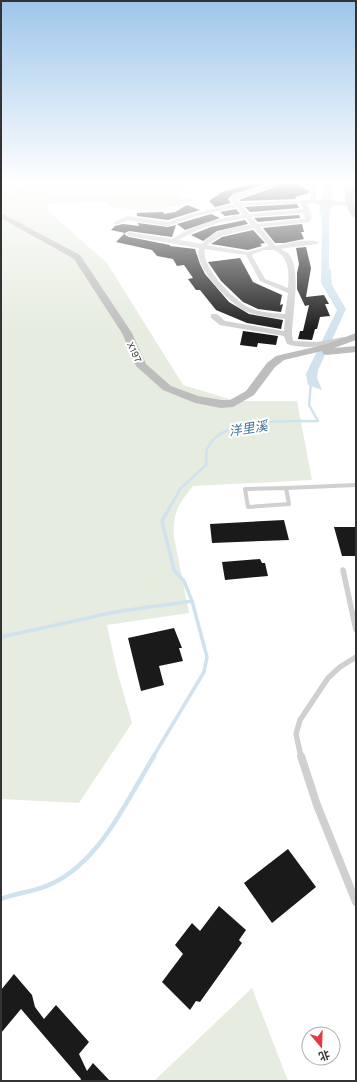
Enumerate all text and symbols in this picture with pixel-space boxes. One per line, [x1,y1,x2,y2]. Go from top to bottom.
street label: X197 [125,340,144,365]
water label: 洋里溪 [228,418,270,439]
north arrow [301,1026,341,1066]
text: 北 [317,1047,331,1063]

